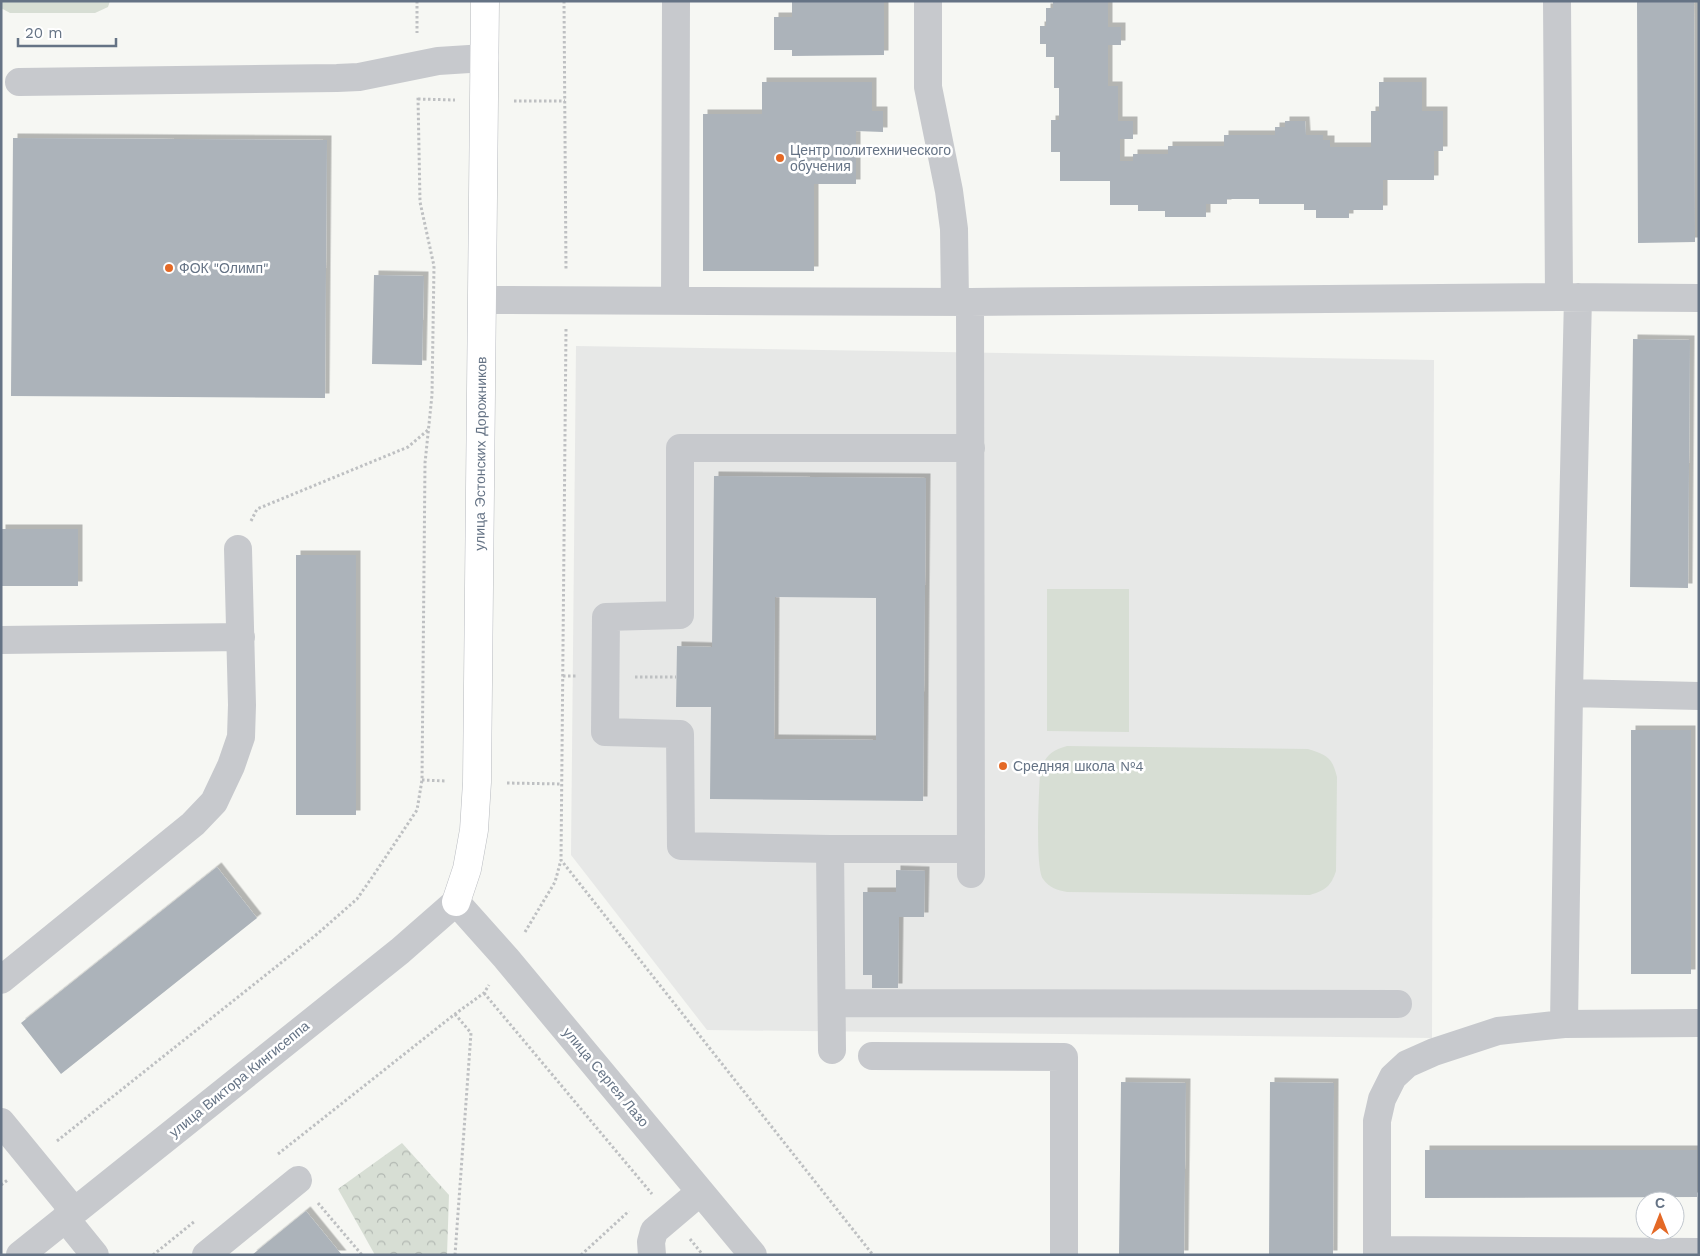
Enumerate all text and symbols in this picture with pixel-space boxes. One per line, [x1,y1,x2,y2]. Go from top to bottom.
scale bar [18,15,115,47]
text: 20 m [25,24,63,42]
place label: Центр политехнического обучения [790,142,951,174]
marker: Центр политехнического обучения [774,152,786,164]
place label: ФОК "Олимп" [179,260,269,276]
marker: ФОК "Олимп" [163,262,175,274]
street label: улица Эстонских Дорожников [471,356,489,551]
place label: Средняя школа №4 [1013,758,1144,774]
marker: Средняя школа №4 [997,760,1009,772]
street label: улица Виктора Кингисеппа [166,1017,312,1140]
street label: улица Сергея Лазо [560,1024,652,1130]
north arrow [1635,1191,1685,1241]
text: С [1655,1195,1665,1211]

